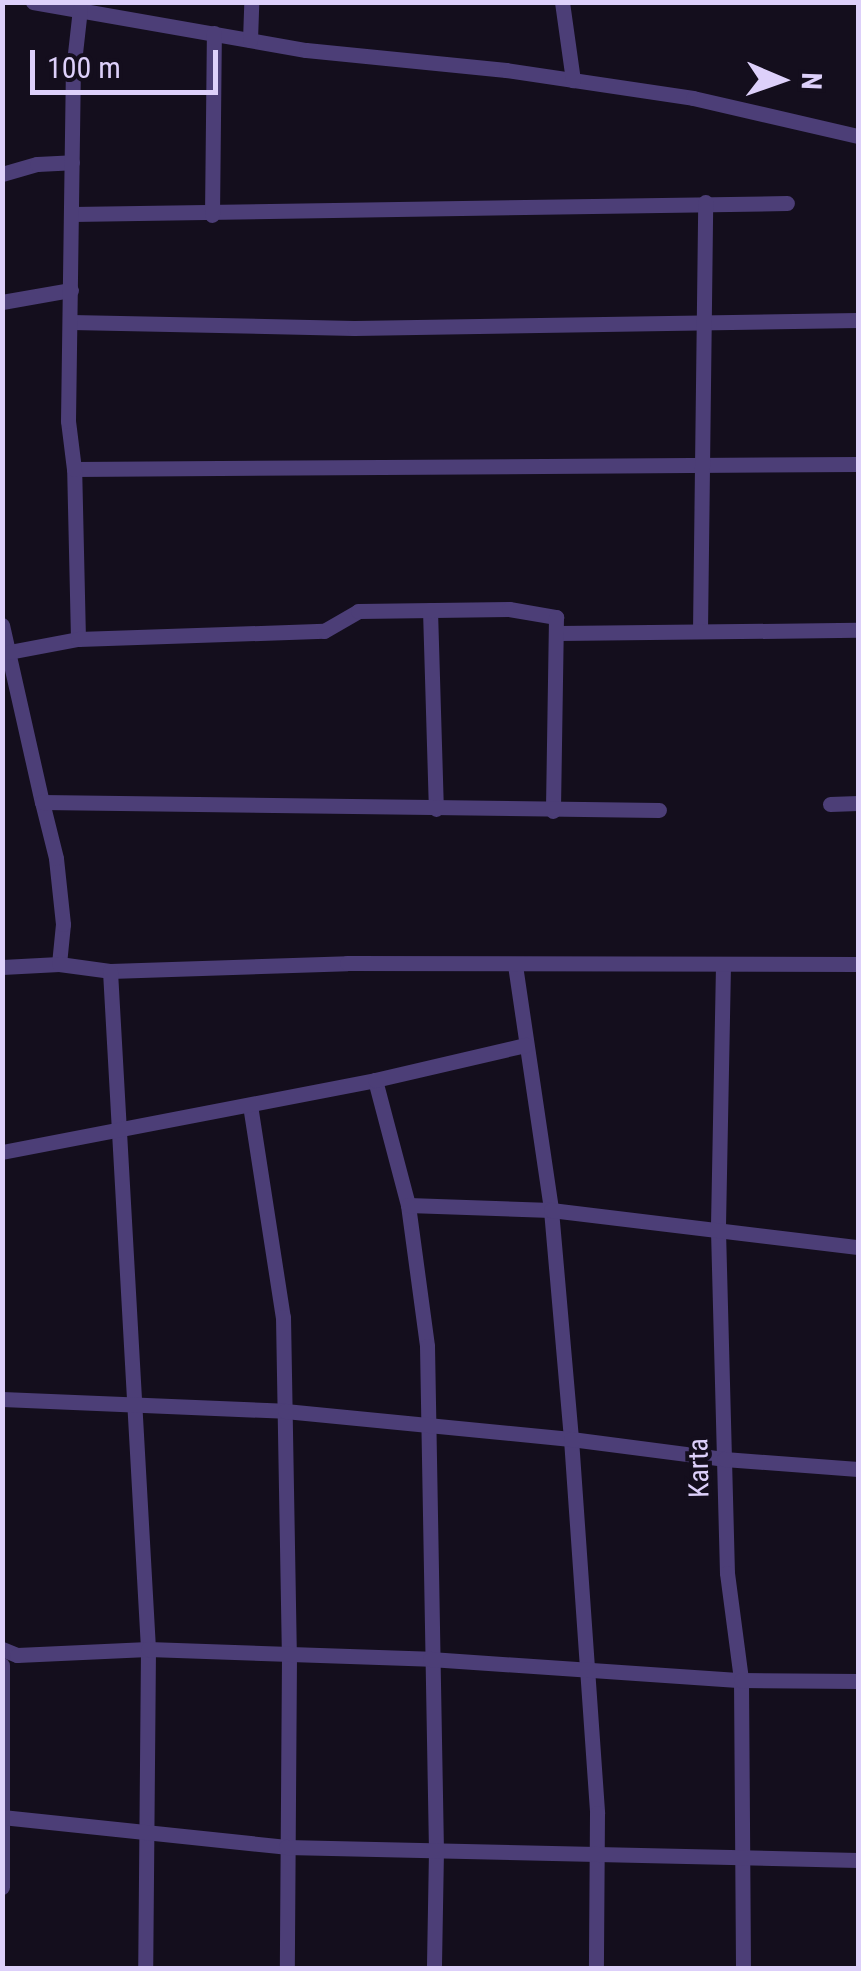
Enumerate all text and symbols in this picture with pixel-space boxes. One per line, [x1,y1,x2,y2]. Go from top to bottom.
scale bar [35,30,222,92]
north arrow [731,30,831,130]
text: 100 m [47,50,121,85]
text: N [795,72,828,90]
street label: Karta [682,1438,716,1498]

